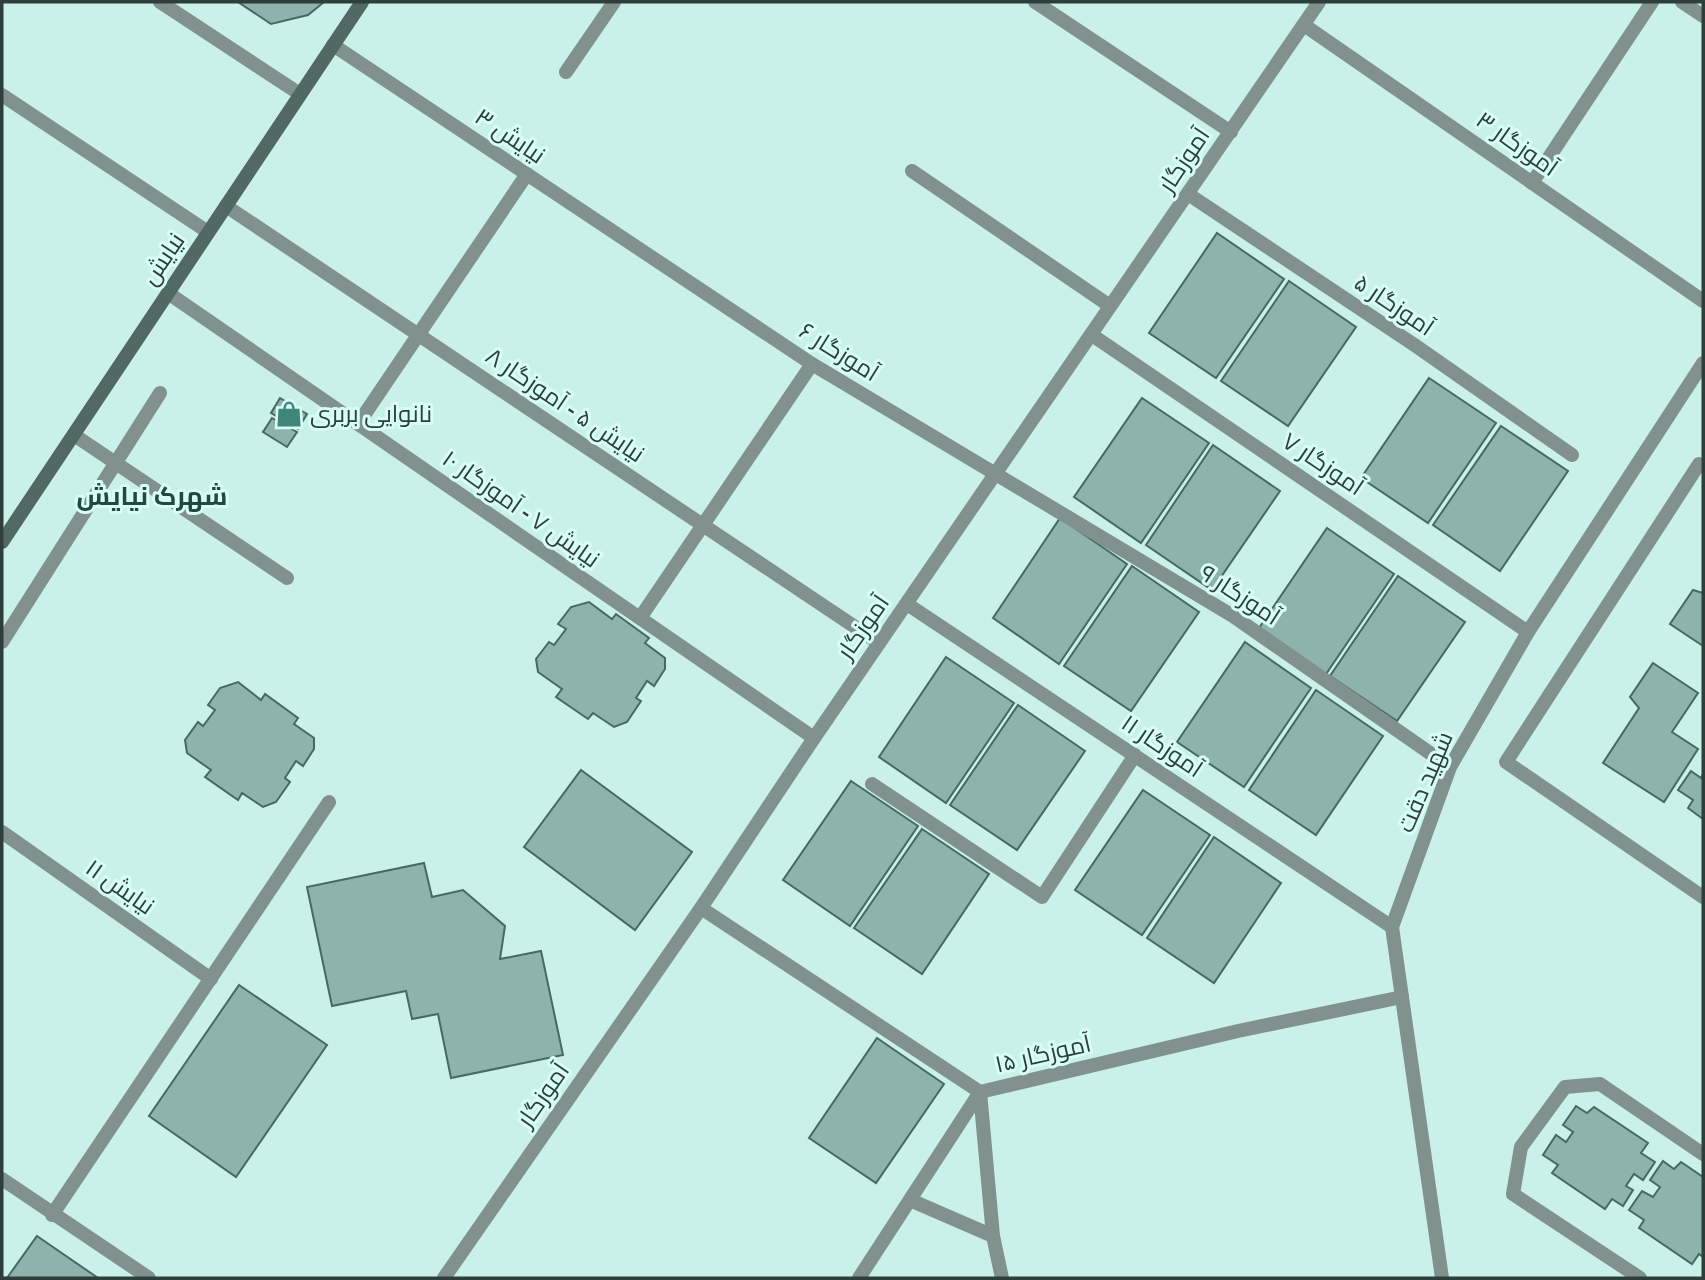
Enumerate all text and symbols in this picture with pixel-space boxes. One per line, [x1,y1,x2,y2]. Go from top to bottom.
street label: نیایش ۳ [469,100,552,170]
street label: آموزگار ۳ [1470,103,1565,183]
street label: آموزگار [1149,120,1217,200]
street label: نیایش [133,226,191,291]
street label: آموزگار ۵ [1348,266,1441,343]
street label: آموزگار ۶ [793,314,886,388]
street label: نیایش ۵ - آموزگار ۸ [480,339,651,469]
place label: نانوایی بربری [310,397,432,429]
shop icon: نانوایی بربری [274,399,304,429]
street label: آموزگار ۷ [1276,424,1371,502]
street label: نیایش ۷ - آموزگار ۱۰ [436,442,607,574]
district label: شهرک نیایش [77,478,227,513]
street label: آموزگار ۹ [1194,556,1287,632]
street label: آموزگار [827,587,896,667]
street label: آموزگار ۱۱ [1115,706,1210,784]
street label: شهید دقت [1388,726,1460,837]
street label: نیایش ۱۱ [80,851,161,921]
street label: آموزگار ۱۵ [992,1026,1094,1080]
street label: آموزگار [507,1055,576,1135]

